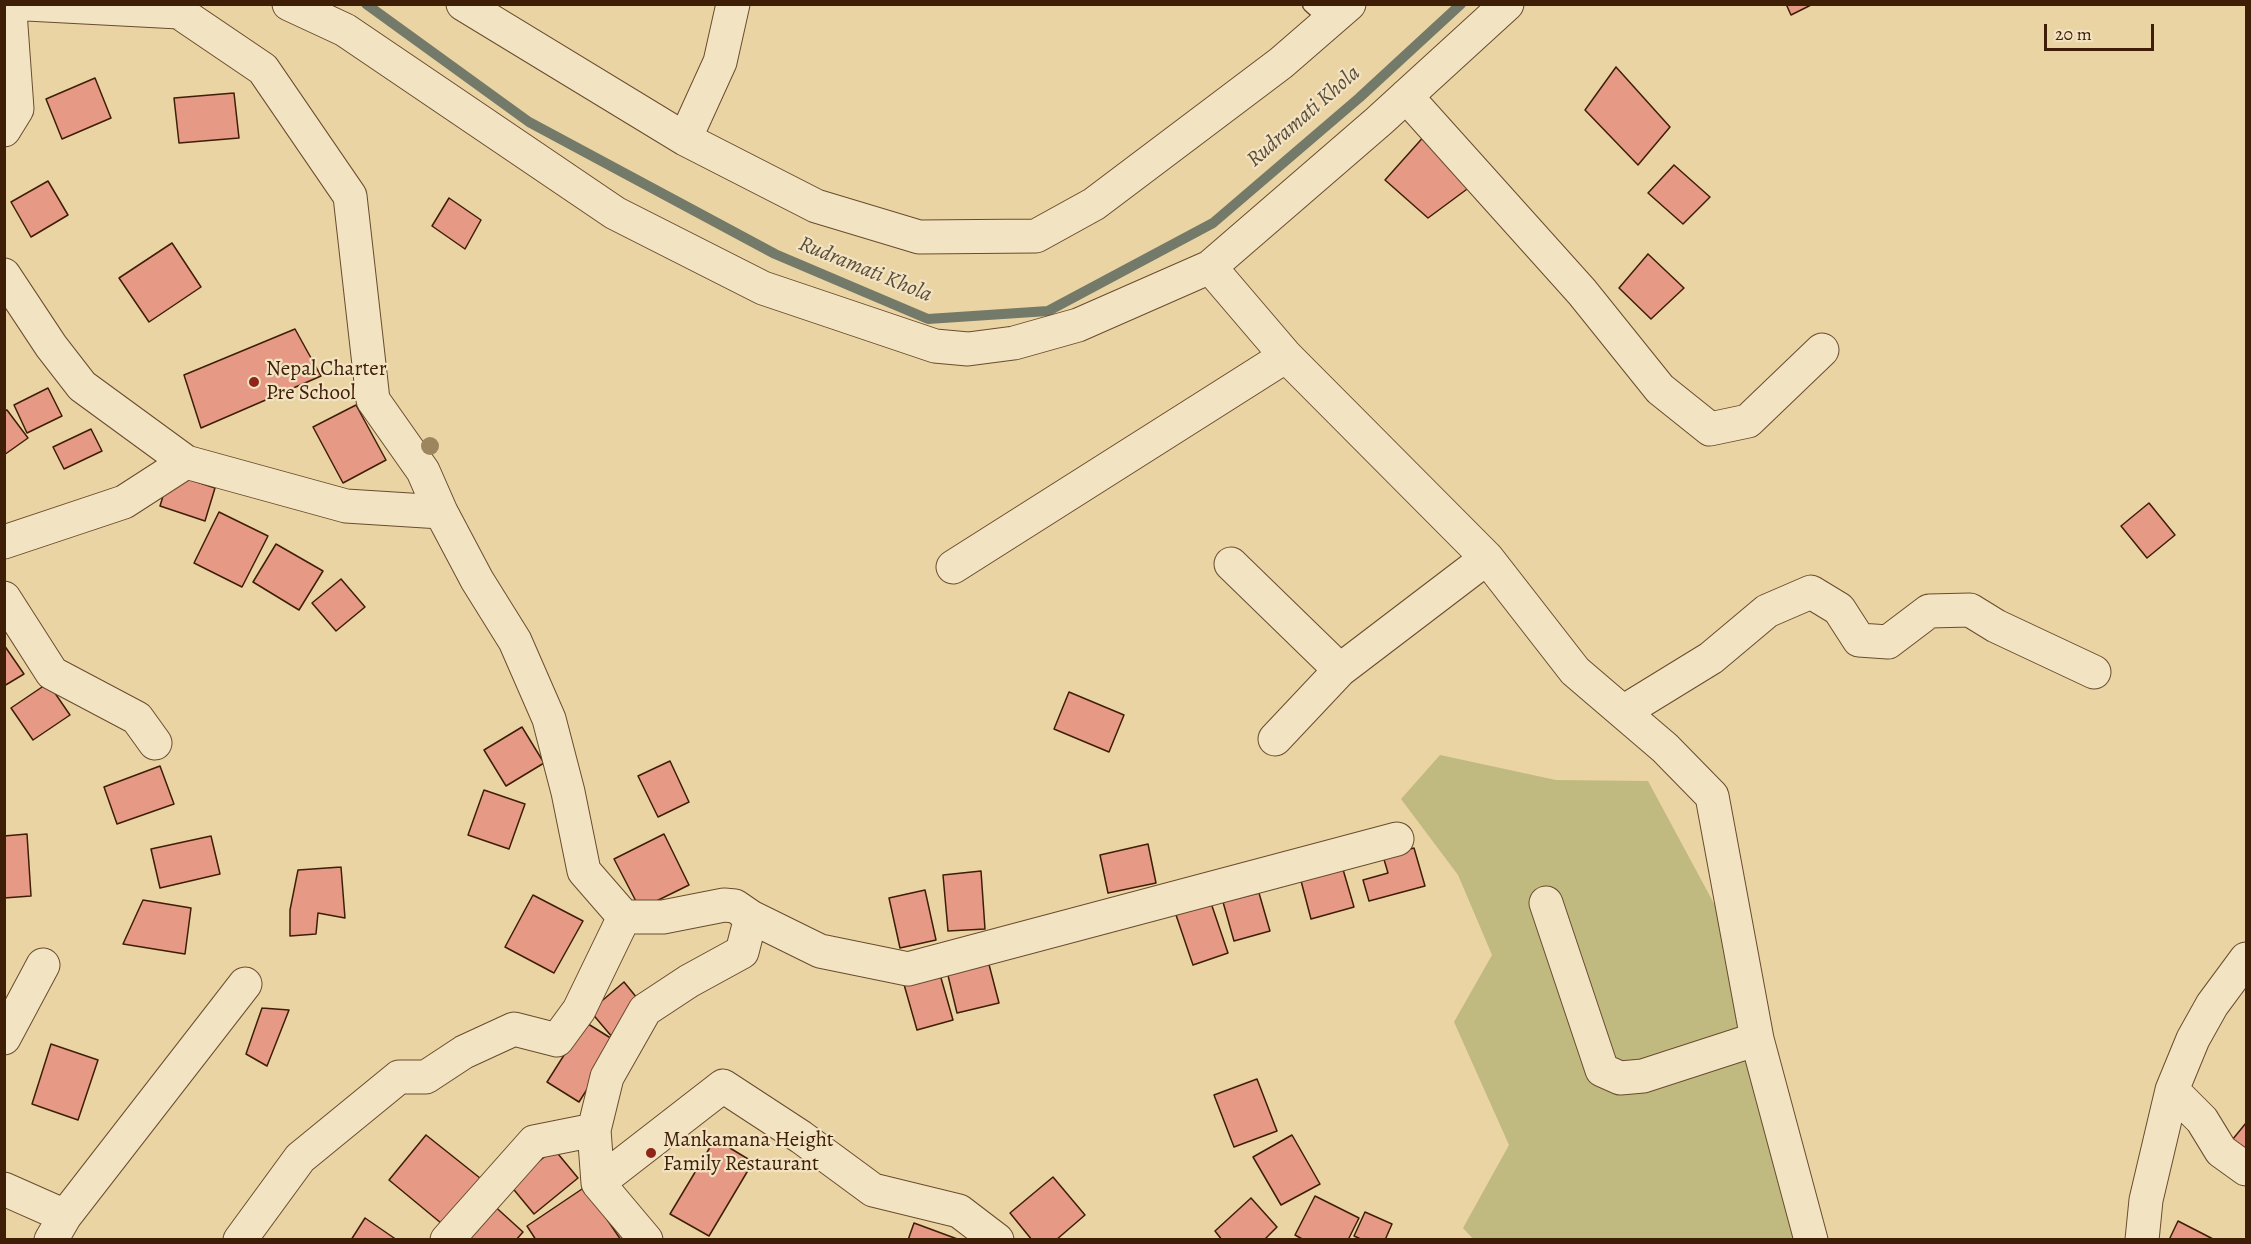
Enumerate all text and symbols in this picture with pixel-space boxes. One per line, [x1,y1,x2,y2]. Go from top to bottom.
scale bar [2047,12,2156,50]
text: 20 m [2055,22,2092,46]
water label: Rudramati Khola [1242,61,1366,173]
water label: Rudramati Khola [795,231,935,309]
place label: Nepal Charter Pre School [266,357,387,407]
marker: Nepal Charter Pre School [247,375,261,389]
place label: Mankamana Height Family Restaurant [663,1128,834,1178]
marker: Mankamana Height Family Restaurant [644,1146,658,1160]

